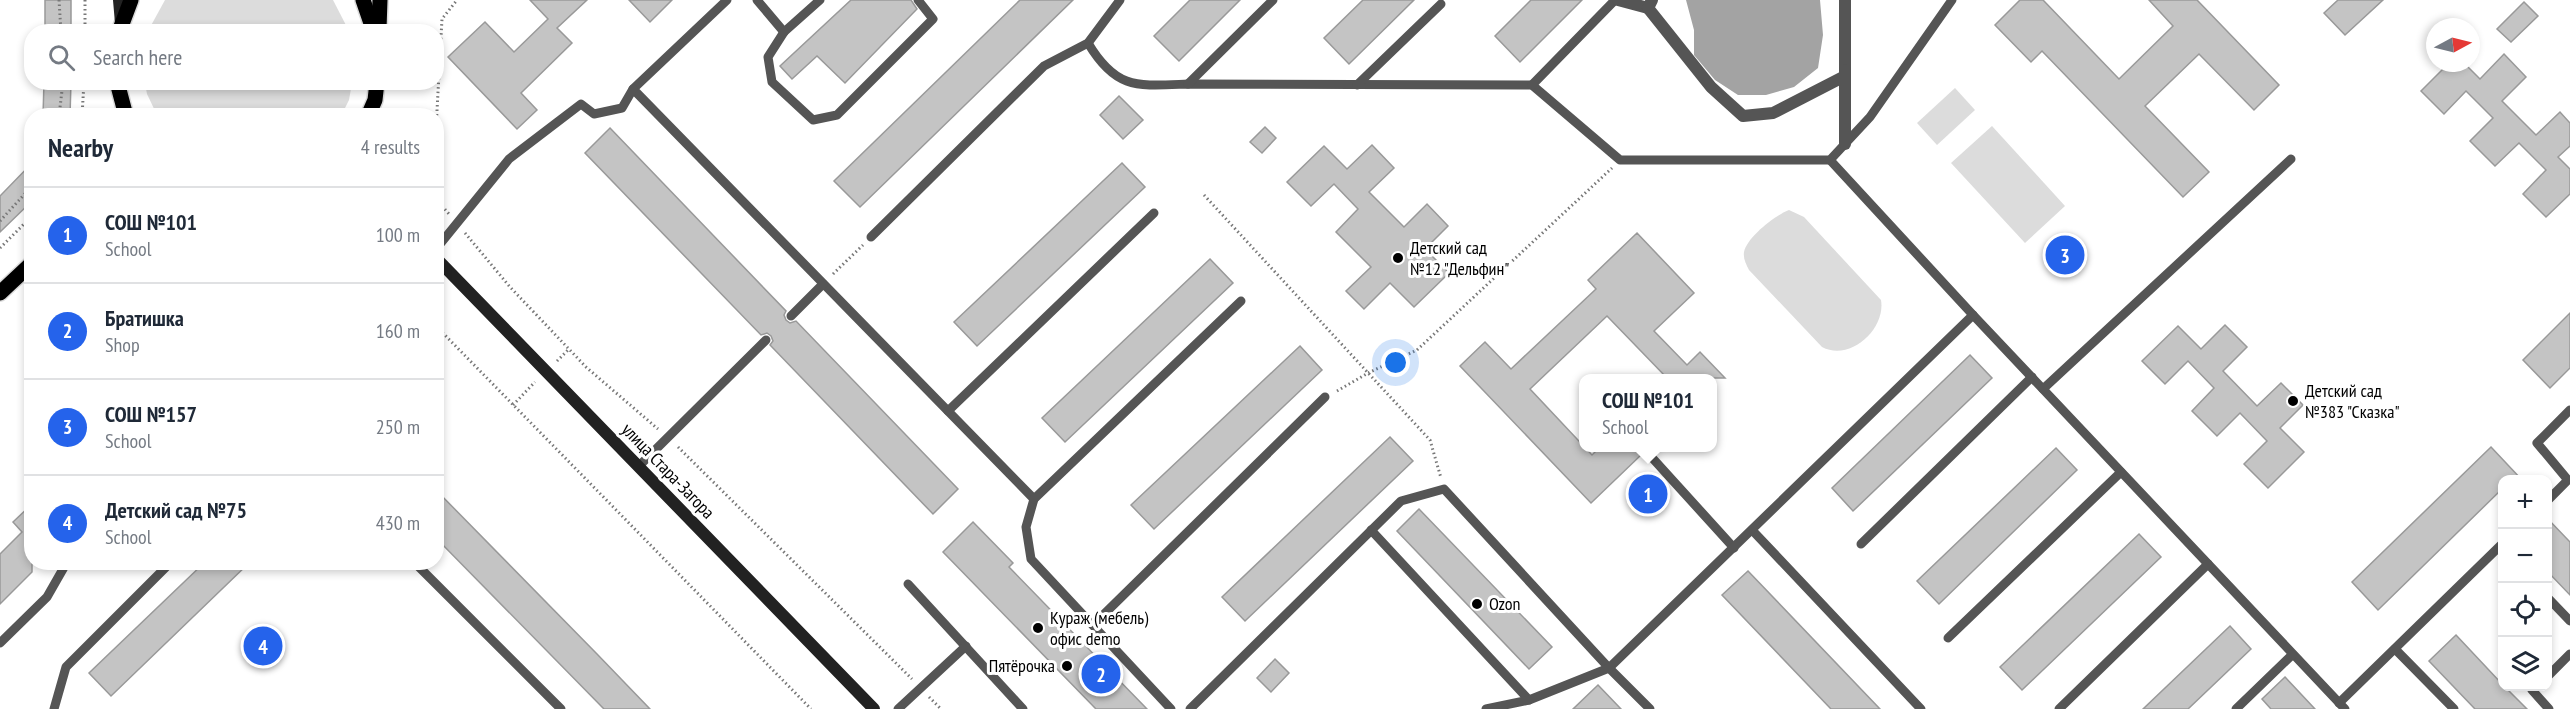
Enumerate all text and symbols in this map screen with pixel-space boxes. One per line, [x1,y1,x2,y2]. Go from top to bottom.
north arrow [2426,18,2480,72]
search box [24,24,444,90]
icon: search [45,41,78,74]
text: Search here [93,43,182,71]
text: Nearby [48,131,113,164]
text: 4 results [361,134,420,160]
text: СОШ №101 [105,208,197,236]
text: 1 [63,222,72,248]
text: 100 m [376,222,420,248]
pin: 3 [2046,232,2084,278]
text: School [105,236,151,262]
place label: Детский сад №12 "Дельфин" [1410,236,1509,280]
marker: Детский сад №12 "Дельфин" [1391,251,1405,265]
text: Братишка [105,304,184,332]
text: 2 [63,318,72,344]
text: 160 m [376,318,420,344]
text: Shop [105,332,140,358]
your location [1381,348,1410,377]
popup [1579,374,1717,452]
place label: Детский сад №383 "Сказка" [2305,379,2400,423]
text: СОШ №101 [1602,386,1694,414]
marker: Детский сад №383 "Сказка" [2286,394,2300,408]
text: СОШ №157 [105,400,197,428]
text: 3 [63,414,72,440]
text: 250 m [376,414,420,440]
text: School [1602,414,1648,440]
street label: улица Стара-Загора [617,418,720,523]
text: School [105,428,151,454]
pin: 1 [1628,472,1668,516]
map controls [2498,475,2552,691]
button: + [2498,475,2552,529]
text: Детский сад №75 [105,496,247,524]
text: 4 [63,510,72,536]
text: 430 m [376,510,420,536]
text: School [105,524,151,550]
button: − [2498,529,2552,583]
button: locate [2498,583,2552,637]
place label: Ozon [1489,592,1521,615]
marker: Ozon [1470,597,1484,611]
place label: Кураж (мебель) офис demo [1050,606,1149,650]
marker: Кураж (мебель) офис demo [1031,621,1045,635]
pin: 4 [244,624,282,668]
button: layers [2498,637,2552,691]
pin: 2 [1082,652,1120,696]
place label: Пятёрочка [989,654,1055,677]
marker: Пятёрочка [1060,659,1074,673]

